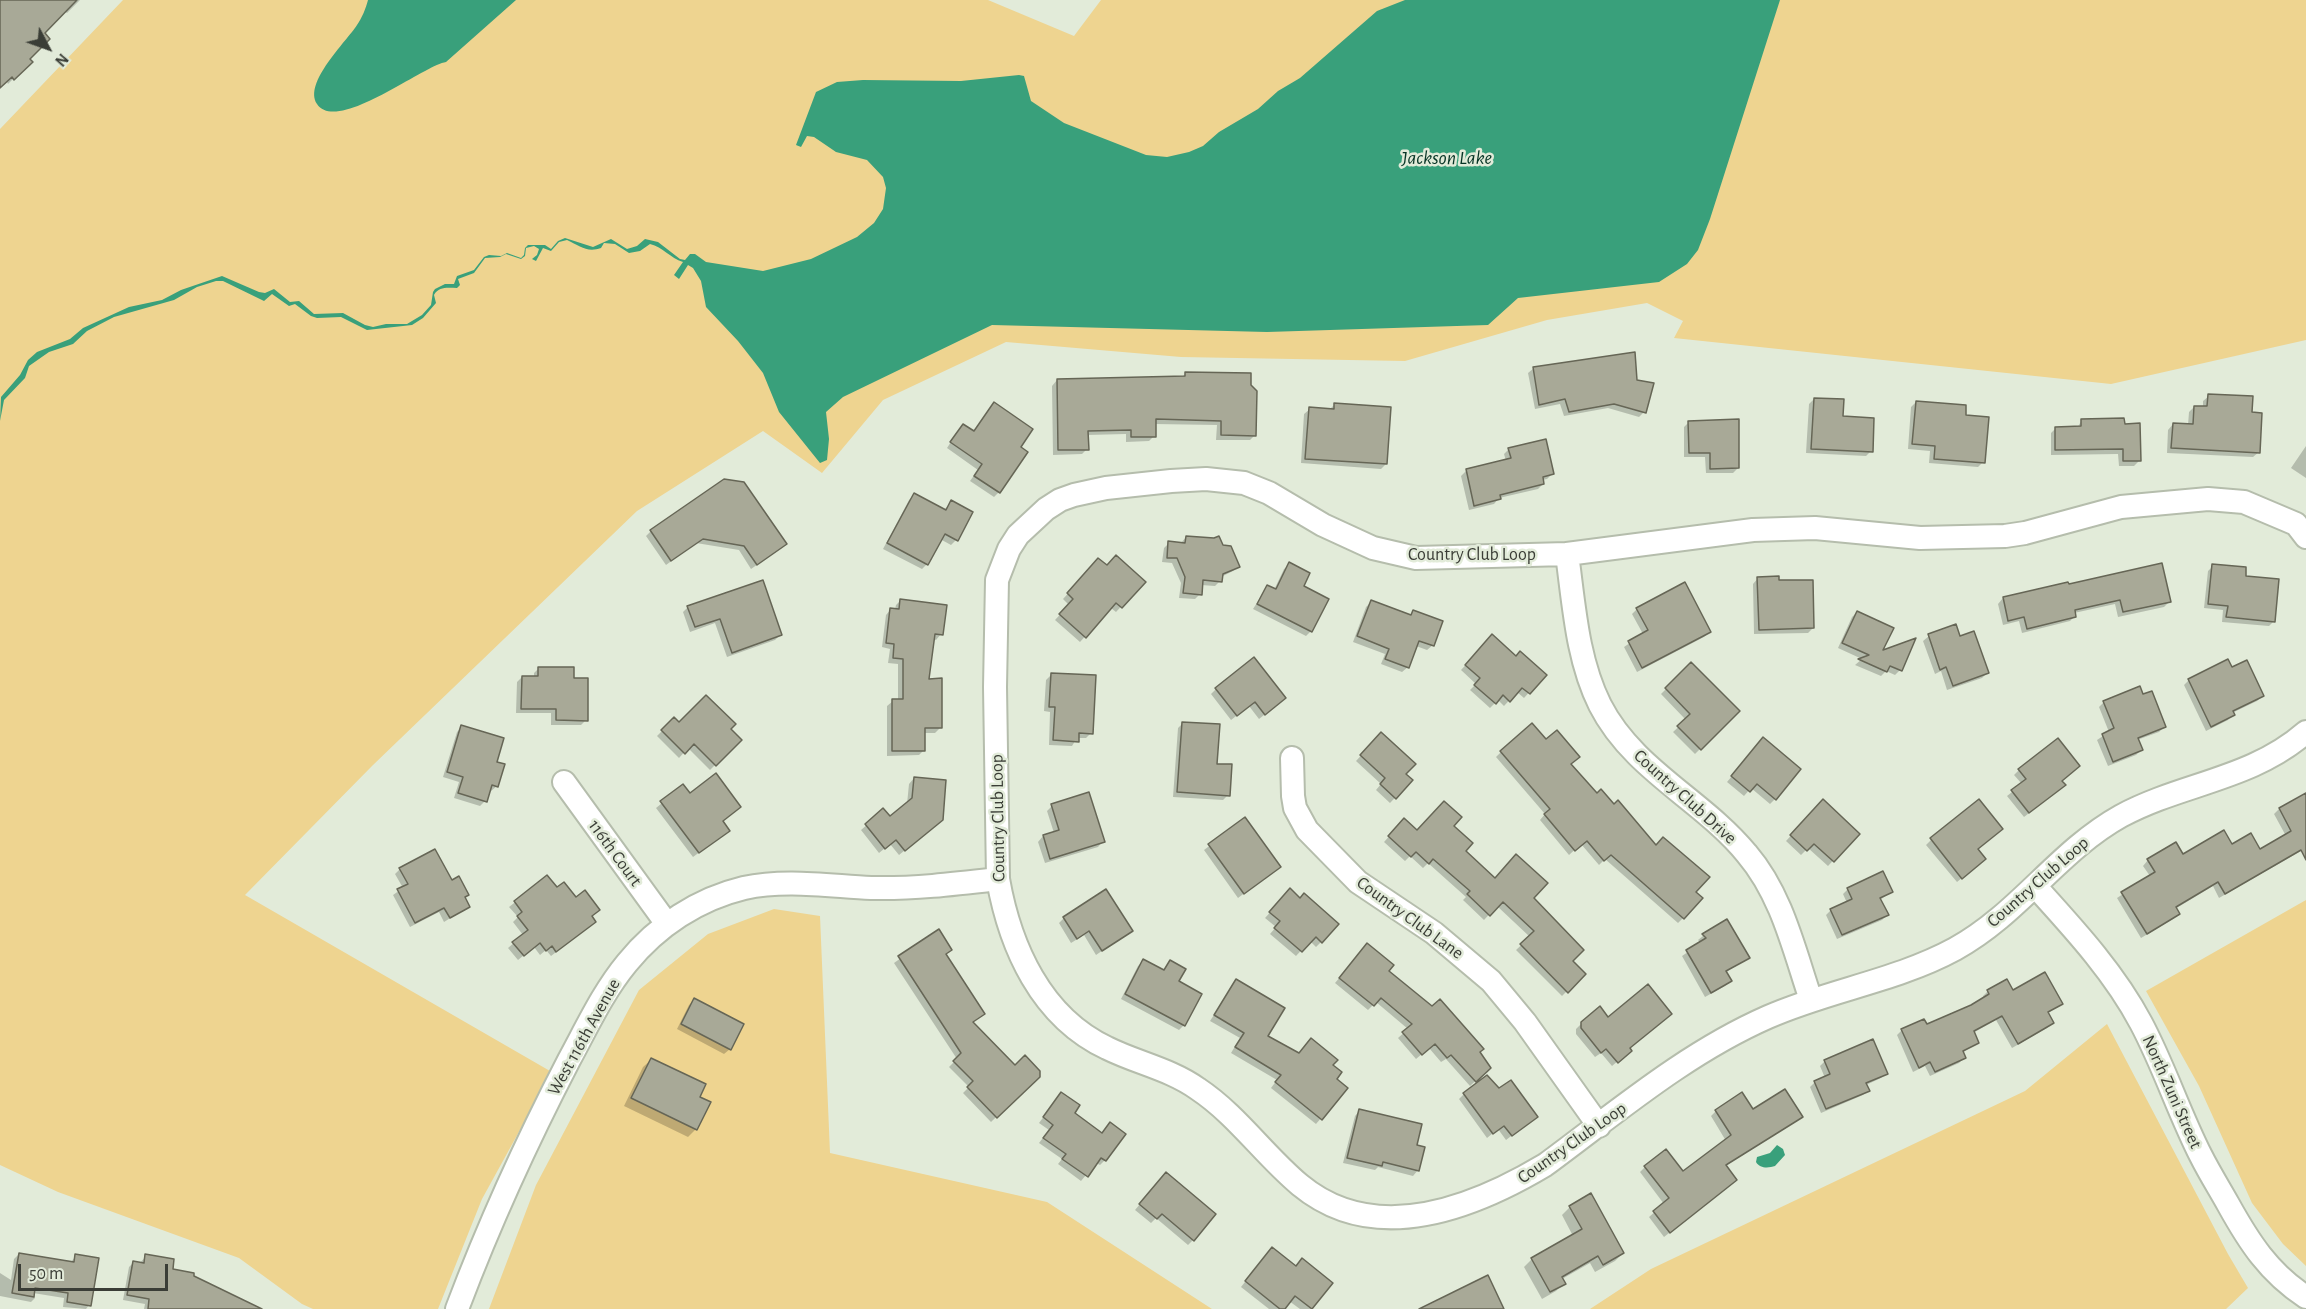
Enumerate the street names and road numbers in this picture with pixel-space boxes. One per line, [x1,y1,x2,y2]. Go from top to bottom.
street label: Country Club Loop [1408,544,1536,566]
street label: Country Club Drive [1629,745,1741,849]
street label: Country Club Loop [986,754,1010,882]
street label: 116th Court [584,815,646,891]
street label: Country Club Loop [1983,832,2093,932]
street label: Country Club Lane [1352,872,1468,964]
street label: West 116th Avenue [543,975,625,1099]
street label: North Zuni Street [2137,1032,2207,1152]
street label: Country Club Loop [1513,1097,1631,1189]

